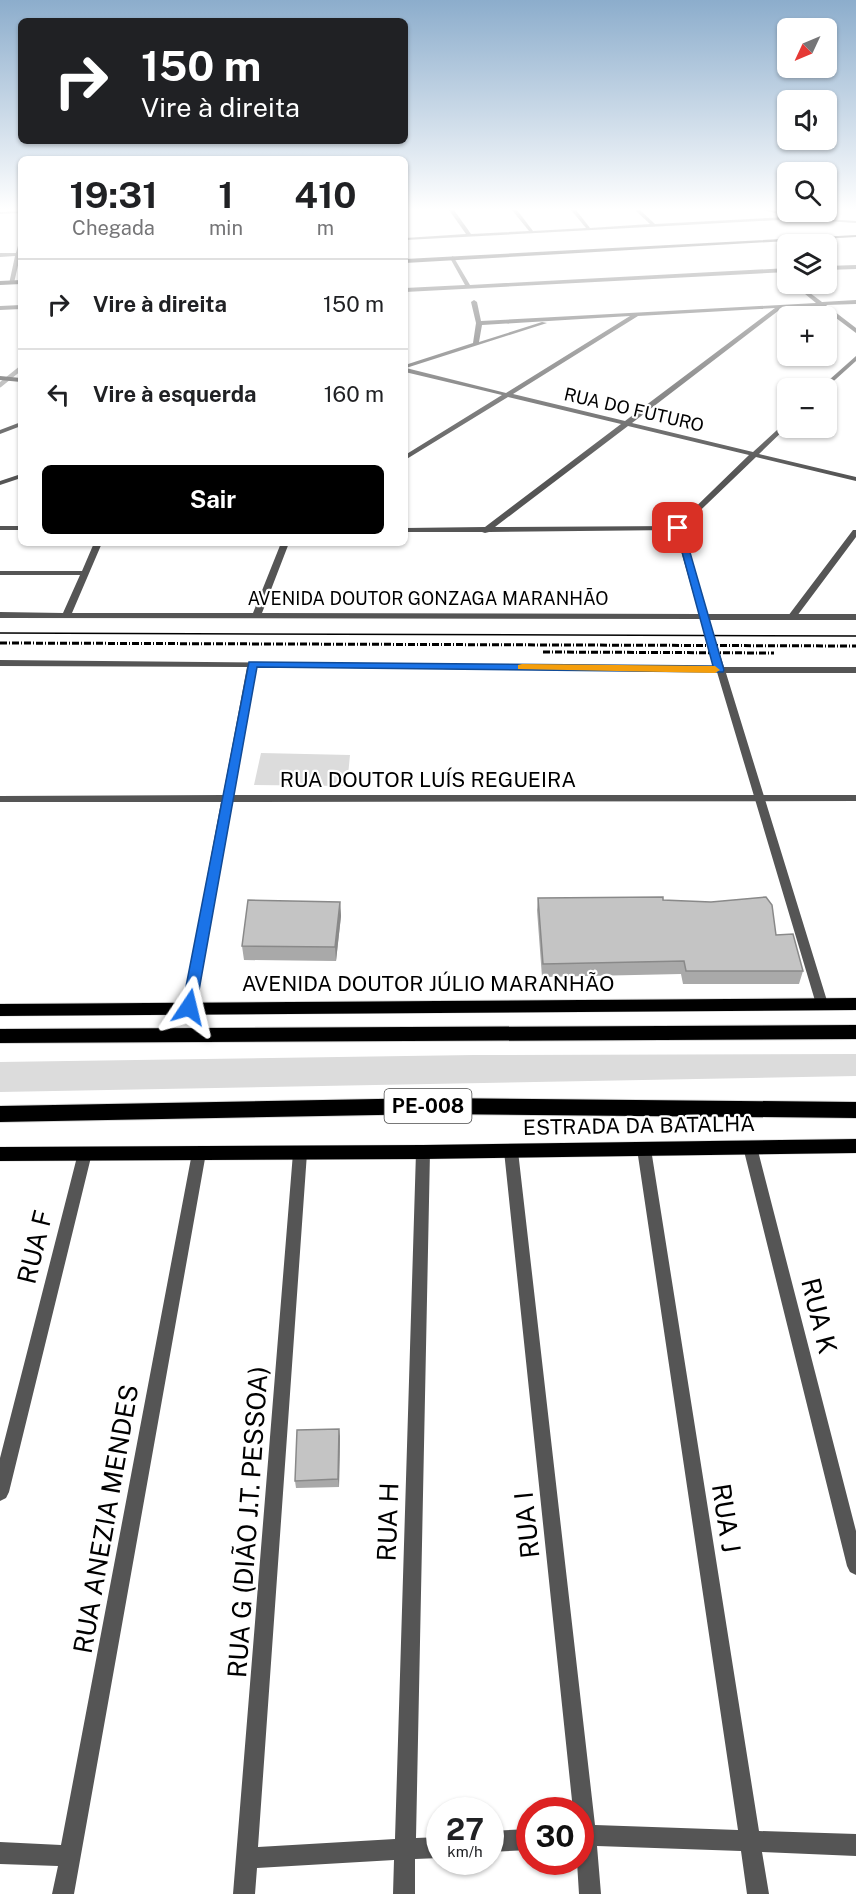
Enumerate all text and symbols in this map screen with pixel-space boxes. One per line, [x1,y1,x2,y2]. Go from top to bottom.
north arrow [777,18,837,78]
map controls [777,18,837,438]
text: 150 m [141,41,261,90]
icon: right [42,42,120,120]
button: sound [777,90,837,150]
text: Vire à direita [141,91,300,123]
button: search [777,162,837,222]
text: 19:31 [69,174,158,216]
text: 1 [218,174,234,216]
text: 410 [294,174,357,216]
text: Chegada [72,216,155,240]
text: min [209,216,243,240]
text: m [317,216,334,240]
button: layers [777,234,837,294]
icon: right [42,288,75,321]
text: Vire à direita [93,291,227,317]
text: 150 m [323,291,384,317]
button: + [777,306,837,366]
icon: left [42,378,75,411]
button: − [777,378,837,438]
text: Vire à esquerda [93,381,257,407]
text: 160 m [324,381,384,407]
street label: RUA DO FUTURO [562,383,706,436]
button: Sair [42,465,384,534]
pin [652,502,703,553]
icon: arrive [661,511,694,544]
street label: AVENIDA DOUTOR GONZAGA MARANHÃO [248,587,608,609]
street label: RUA DOUTOR LUÍS REGUEIRA [280,767,576,792]
street label: AVENIDA DOUTOR JÚLIO MARANHÃO [242,971,614,996]
position arrow [157,975,221,1039]
road number: PE-008 [384,1089,472,1123]
street label: ESTRADA DA BATALHA [523,1111,755,1140]
street label: RUA F [10,1207,59,1287]
street label: RUA K [795,1275,844,1357]
street label: RUA G (DIÃO J.T. PESSOA) [221,1365,274,1679]
street label: RUA ANEZIA MENDES [67,1382,144,1656]
street label: RUA J [706,1481,747,1555]
street label: RUA H [371,1482,404,1562]
street label: RUA I [508,1490,545,1560]
speed limit sign: 30 [516,1797,594,1875]
text: 27 [446,1811,484,1847]
text: km/h [447,1843,483,1860]

